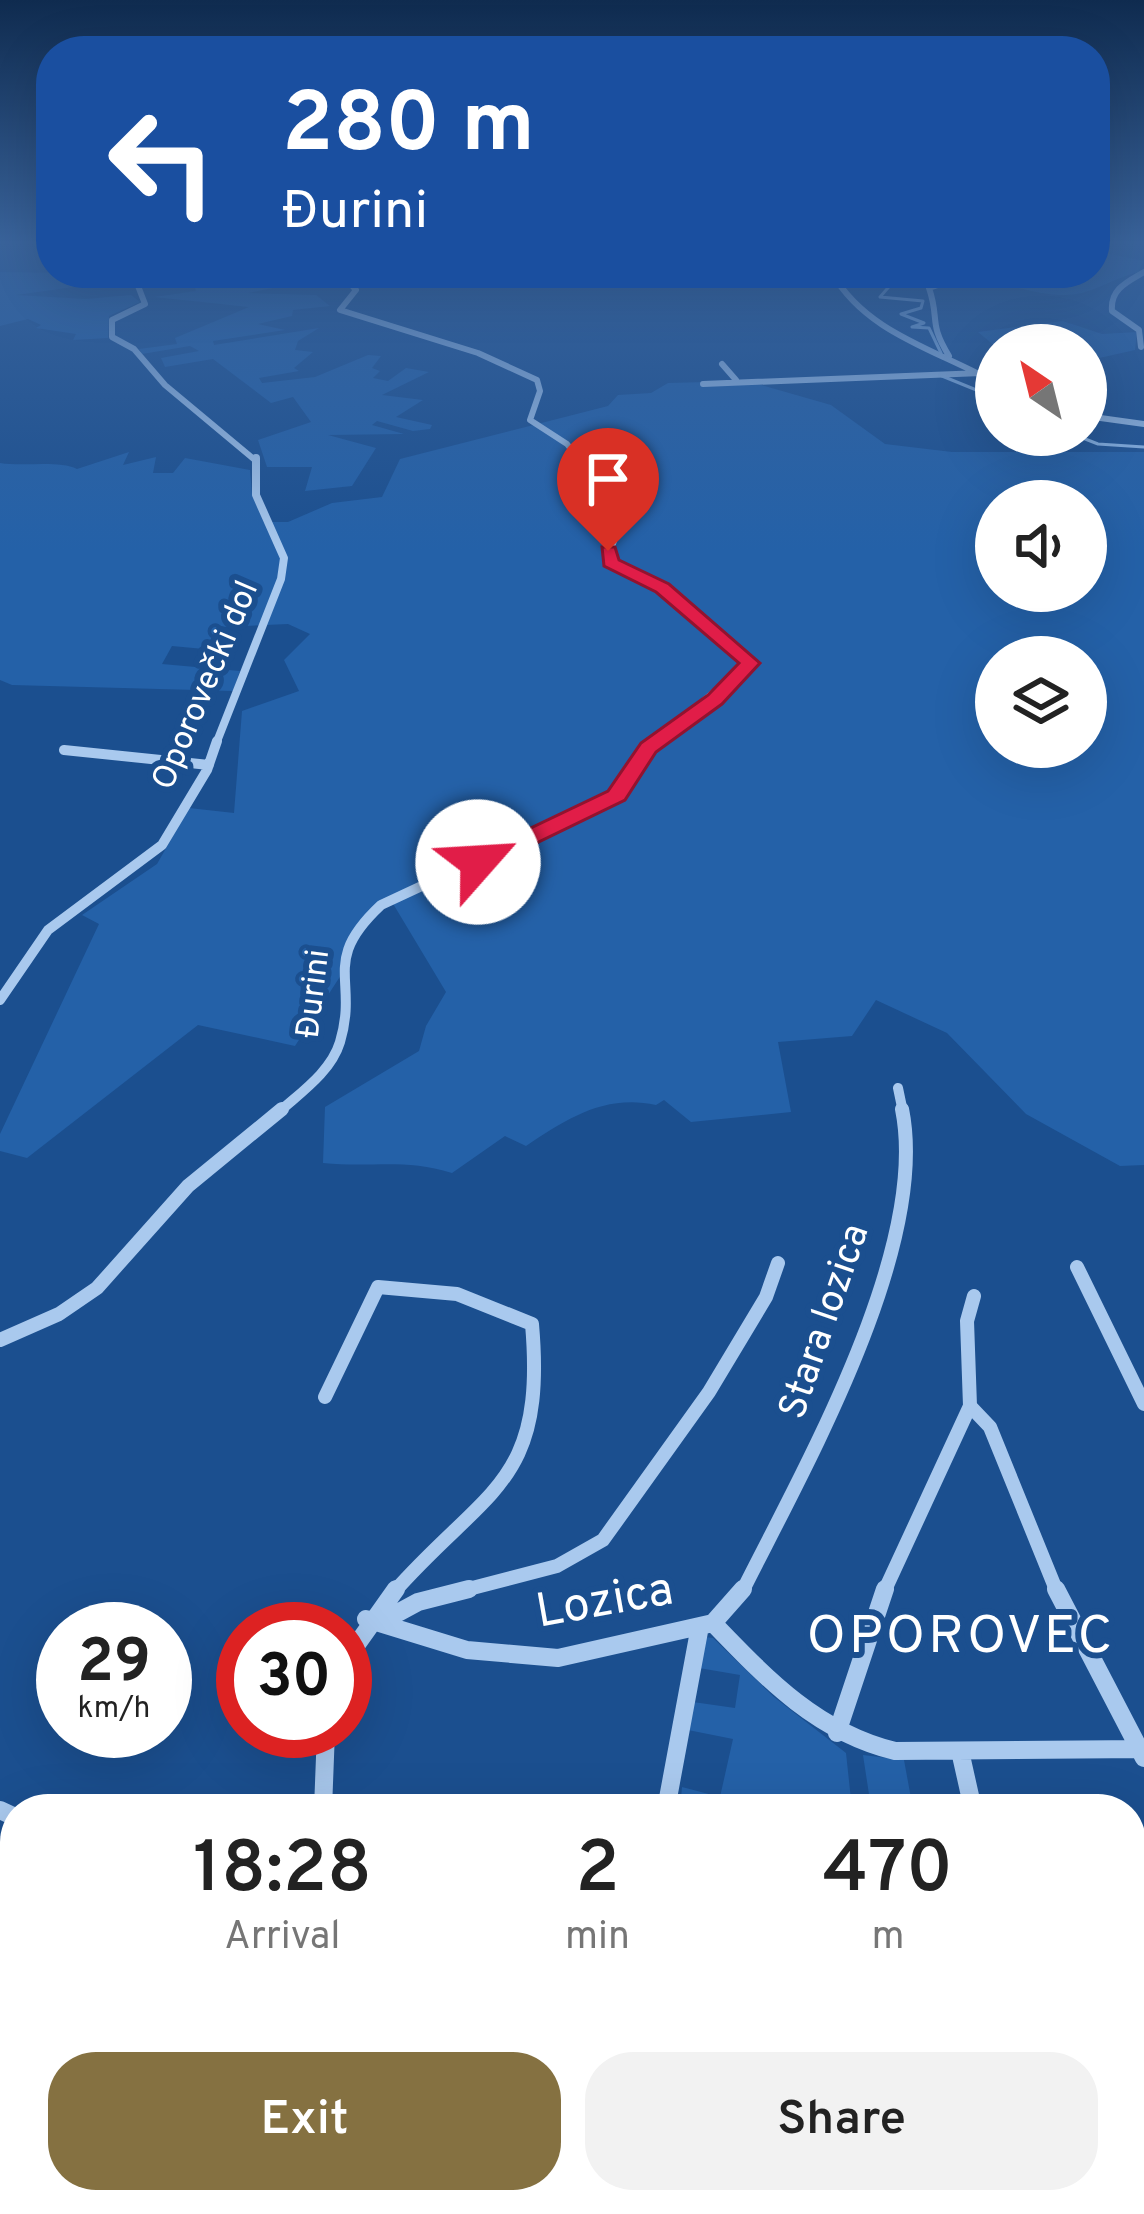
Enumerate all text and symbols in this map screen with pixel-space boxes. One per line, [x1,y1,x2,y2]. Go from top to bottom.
text: 280 m [282,75,535,181]
icon: left [84,84,240,240]
text: Đurini [282,179,428,248]
north arrow [975,324,1107,456]
map controls [975,324,1107,768]
pin [557,428,659,551]
icon: arrive [575,446,641,512]
button: sound [975,480,1107,612]
street label: Oporovečki dol [144,575,270,797]
button: layers [975,636,1107,768]
position arrow [415,799,541,925]
street label: Đurini [289,947,341,1041]
street label: Stara lozica [770,1218,882,1426]
street label: Lozica [532,1561,678,1645]
speed limit sign: 30 [216,1602,372,1758]
district label: OPOROVEC [807,1604,1115,1673]
text: 29 [77,1627,151,1703]
text: km/h [78,1691,150,1728]
text: 18:28 [193,1826,372,1918]
text: 2 [575,1826,619,1918]
text: 470 [823,1826,953,1918]
text: Arrival [224,1914,341,1963]
text: min [565,1914,630,1963]
text: m [871,1914,904,1963]
button: Exit [48,2052,561,2190]
button: Share [585,2052,1098,2190]

